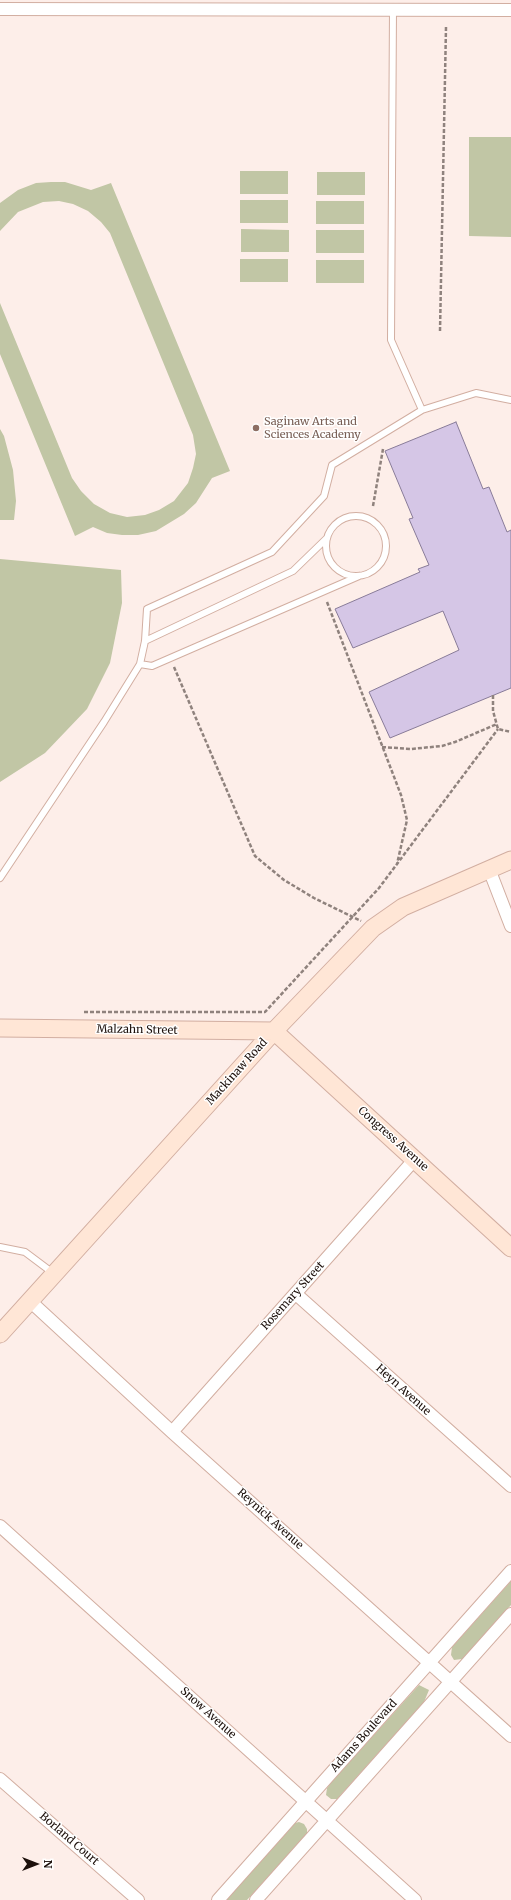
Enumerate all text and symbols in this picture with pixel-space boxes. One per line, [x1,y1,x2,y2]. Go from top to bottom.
place label: Saginaw Arts and Sciences Academy [264,415,361,441]
marker: Saginaw Arts and Sciences Academy [251,423,261,433]
street label: Malzahn Street [96,1023,178,1037]
street label: Mackinaw Road [204,1036,270,1108]
street label: Congress Avenue [355,1104,431,1174]
street label: Rosemary Street [259,1259,327,1333]
street label: Heyn Avenue [373,1362,433,1418]
street label: Reynick Avenue [234,1486,306,1552]
street label: Snow Avenue [177,1685,239,1741]
street label: Adams Boulevard [328,1697,400,1775]
street label: Borland Court [37,1810,101,1868]
north arrow [16,1844,56,1884]
text: N [41,1860,55,1868]

